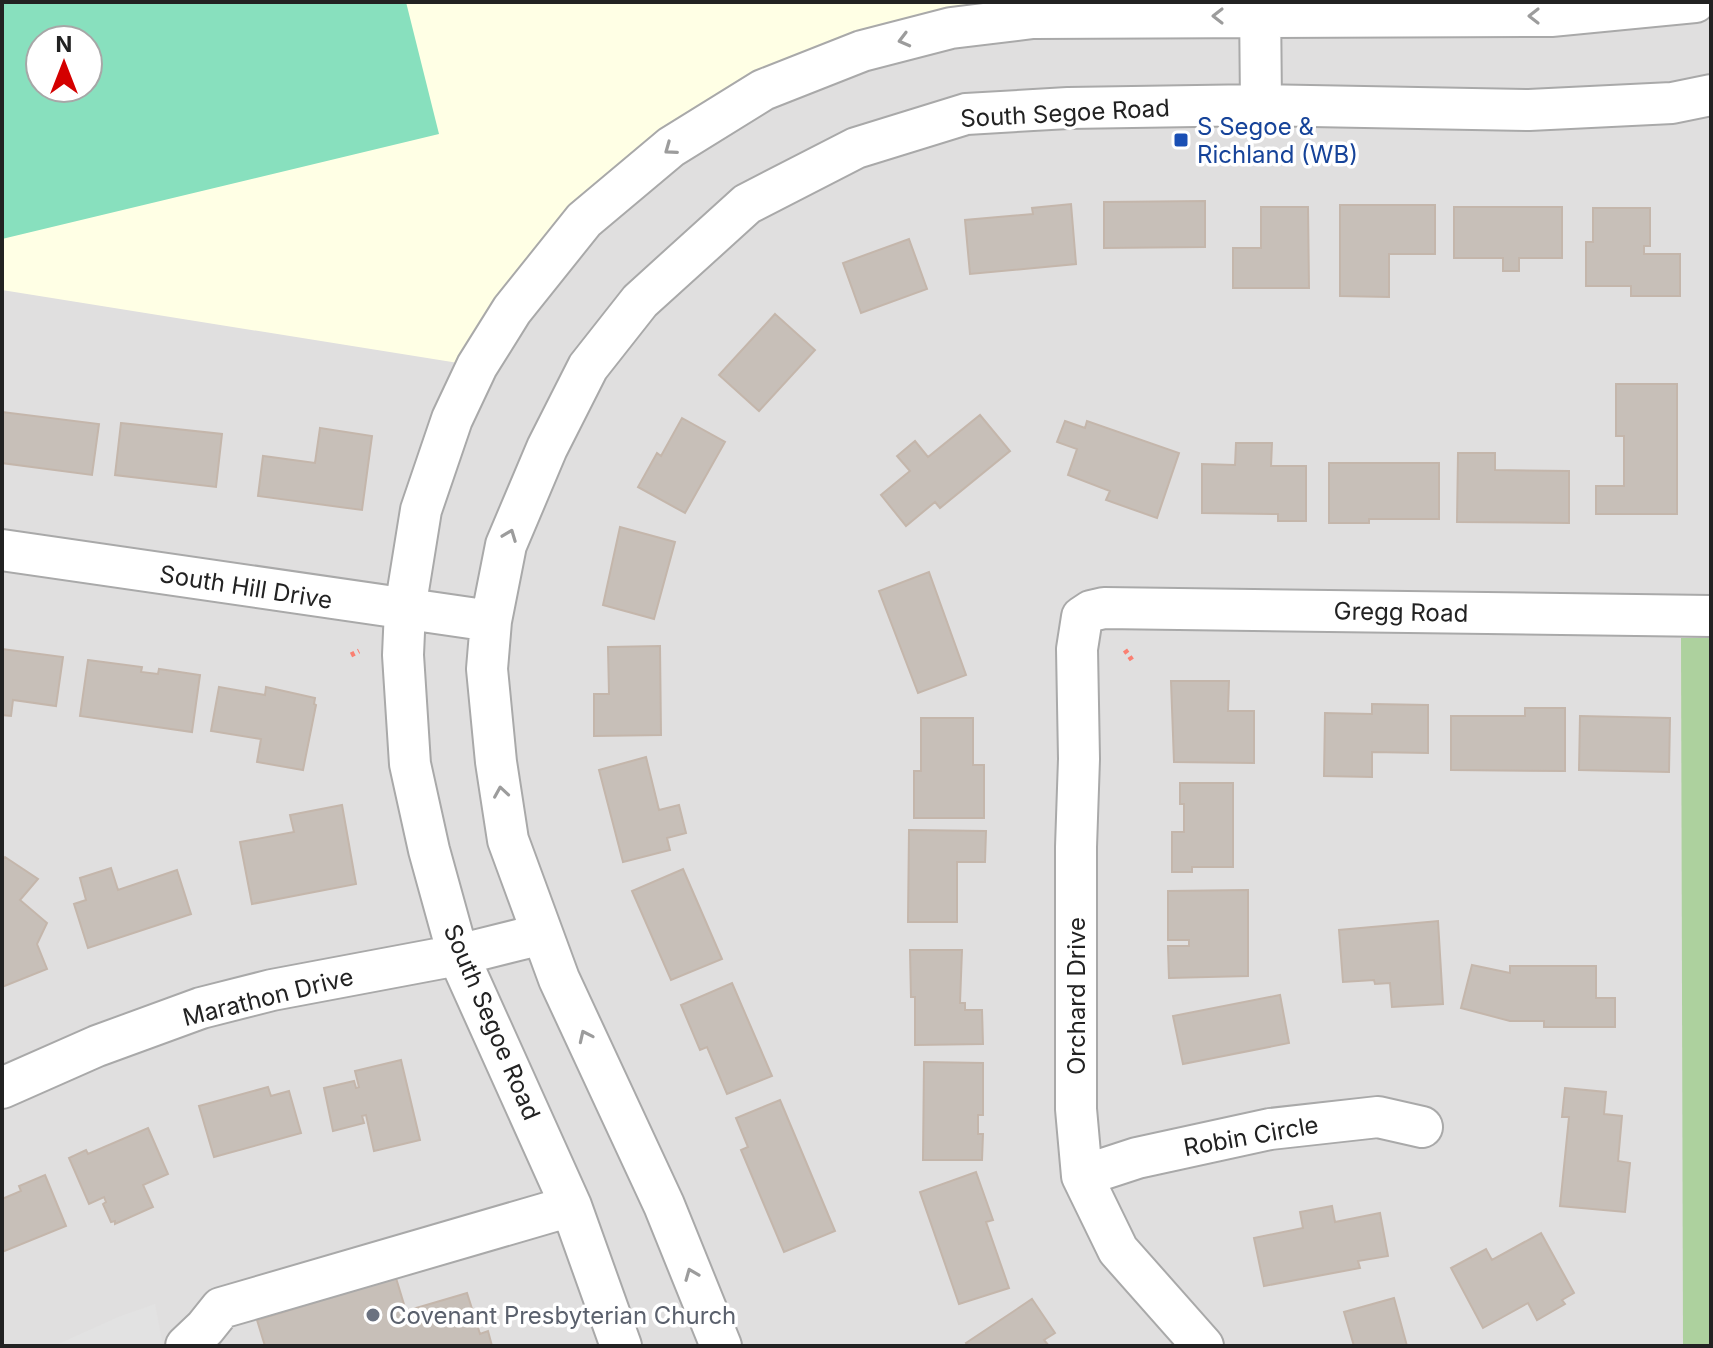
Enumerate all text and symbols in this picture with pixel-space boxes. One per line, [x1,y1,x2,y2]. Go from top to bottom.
one-way arrow [1211,7,1224,25]
one-way arrow [1527,7,1540,25]
north arrow [24,24,104,104]
one-way arrow [898,30,911,47]
text: N [56,31,72,57]
street label: South Segoe Road [959,93,1171,133]
place label: S Segoe & Richland (WB) [1197,112,1358,169]
marker: S Segoe & Richland (WB) [1172,131,1190,149]
one-way arrow [664,139,679,154]
one-way arrow [500,529,517,543]
street label: South Hill Drive [158,559,334,615]
street label: Gregg Road [1333,596,1469,628]
one-way arrow [493,785,510,799]
street label: Orchard Drive [1062,917,1091,1075]
street label: South Segoe Road [438,920,546,1124]
street label: Marathon Drive [180,962,356,1032]
one-way arrow [579,1030,595,1045]
street label: Robin Circle [1181,1110,1321,1162]
one-way arrow [685,1268,701,1282]
place label: Covenant Presbyterian Church [389,1301,736,1330]
marker: Covenant Presbyterian Church [364,1306,382,1324]

